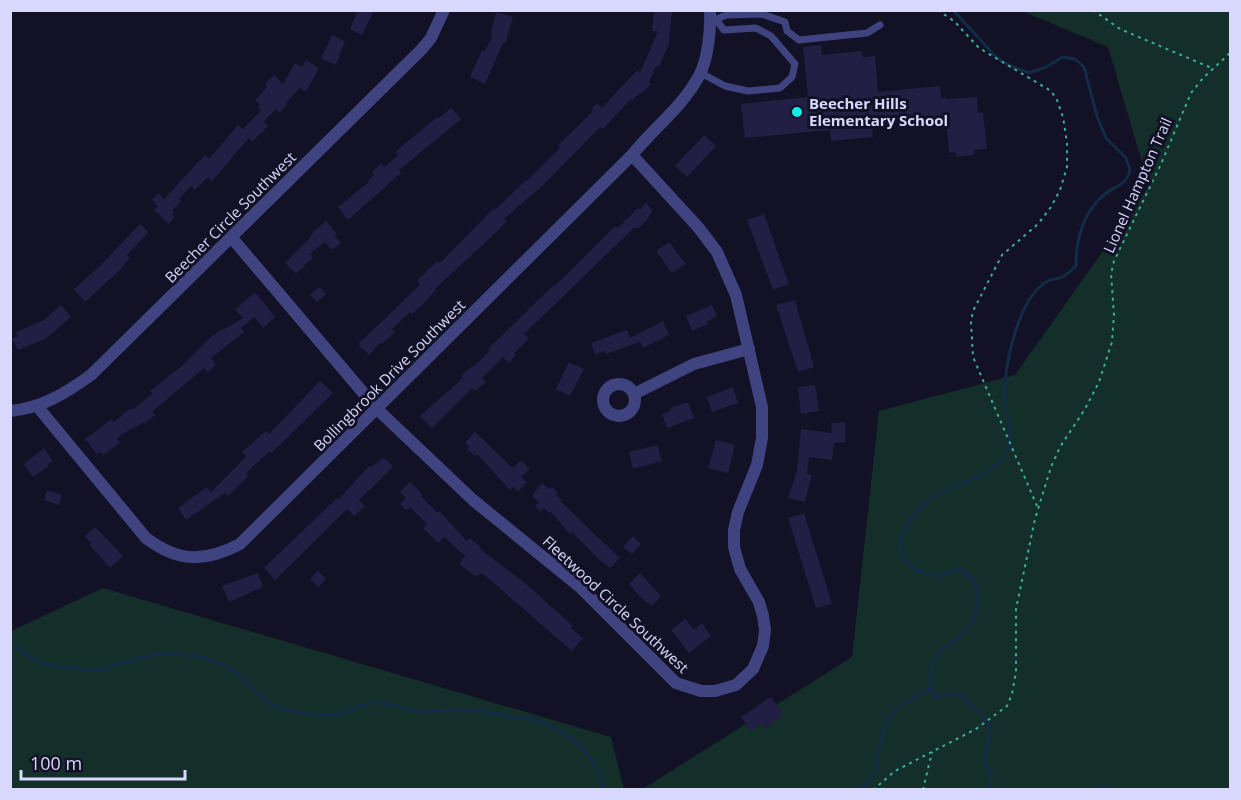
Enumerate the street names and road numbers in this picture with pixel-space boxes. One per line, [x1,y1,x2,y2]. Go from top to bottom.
street label: Lionel Hampton Trail [1098,114,1176,256]
street label: Beecher Circle Southwest [160,147,300,287]
street label: Bollingbrook Drive Southwest [309,295,469,455]
street label: Fleetwood Circle Southwest [539,531,693,677]

